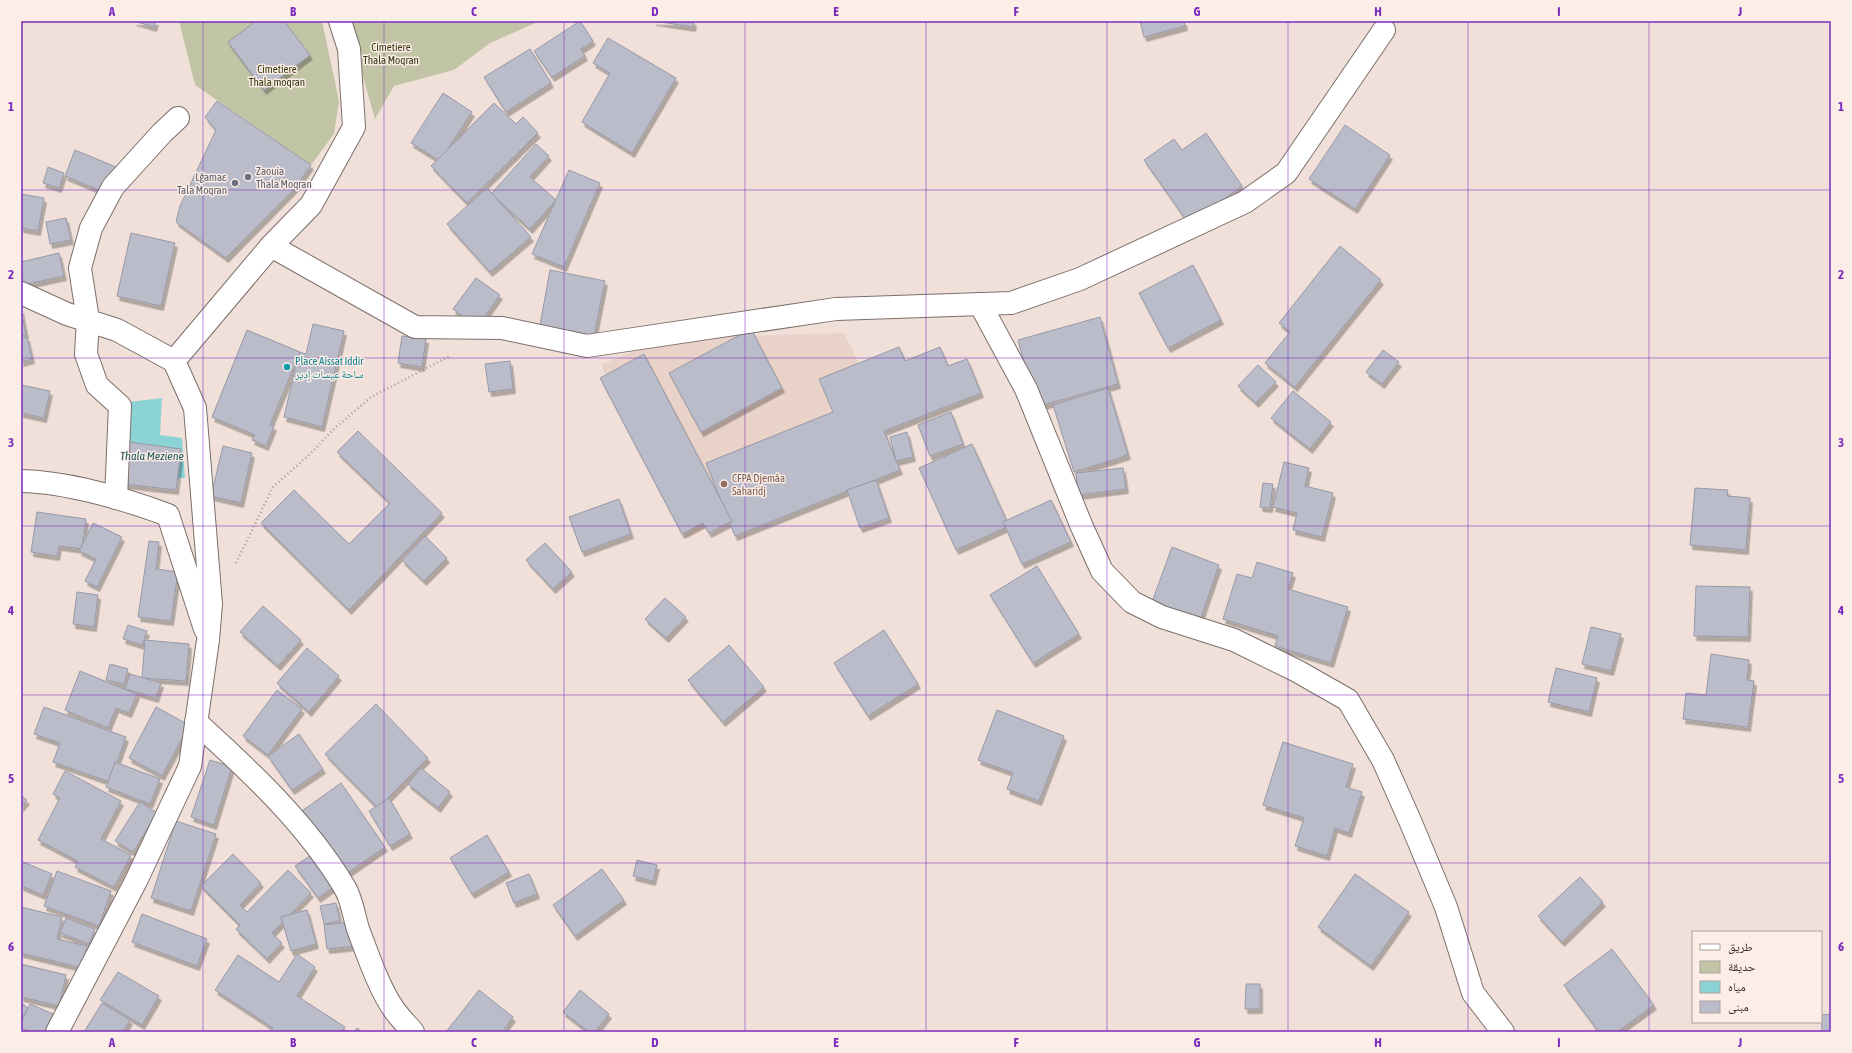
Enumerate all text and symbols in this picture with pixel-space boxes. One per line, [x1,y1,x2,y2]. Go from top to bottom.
text: A [108,4,116,19]
text: B [290,4,297,19]
text: C [471,4,477,19]
text: D [651,4,659,19]
text: E [833,4,839,19]
text: F [1013,4,1019,19]
text: G [1194,4,1201,19]
text: H [1374,4,1382,19]
text: I [1557,4,1561,19]
text: J [1737,4,1742,19]
park label: Cimetiere Thala Moqran [363,41,419,66]
park label: Cimetiere Thala moqran [249,63,305,88]
text: 1 [8,99,14,114]
text: 1 [1838,99,1844,114]
place label: Zaouia Thala Moqran [256,165,312,190]
place label: Lǧamaε Tala Moqran [177,171,227,196]
marker: Zaouia Thala Moqran [243,172,253,182]
marker: Lǧamaε Tala Moqran [230,178,240,188]
text: 2 [8,267,14,282]
text: 2 [1838,267,1844,282]
place label: Place Aissat Iddir ساحة عيسات إدير [294,355,364,382]
marker: Place Aissat Iddir ساحة عيسات إدير [282,362,292,372]
text: 3 [8,435,14,450]
text: 3 [1838,435,1844,450]
water label: Thala Meziene [120,449,185,463]
place label: CFPA Djemâa Saharidj [732,472,785,497]
marker: CFPA Djemâa Saharidj [719,479,729,489]
text: 4 [7,603,14,618]
text: 4 [1837,603,1844,618]
text: 5 [8,771,14,786]
text: 5 [1838,771,1844,786]
legend [1692,931,1822,1023]
text: 6 [8,939,14,954]
text: 6 [1838,939,1844,954]
text: طريق [1728,940,1753,954]
text: حديقة [1728,960,1756,974]
text: مياه [1728,980,1746,994]
text: مبنى [1728,1000,1749,1014]
text: A [108,1035,116,1050]
text: B [290,1035,297,1050]
text: C [471,1035,477,1050]
text: D [651,1035,659,1050]
text: E [833,1035,839,1050]
text: F [1013,1035,1019,1050]
text: G [1194,1035,1201,1050]
text: H [1374,1035,1382,1050]
text: I [1557,1035,1561,1050]
text: J [1737,1035,1742,1050]

